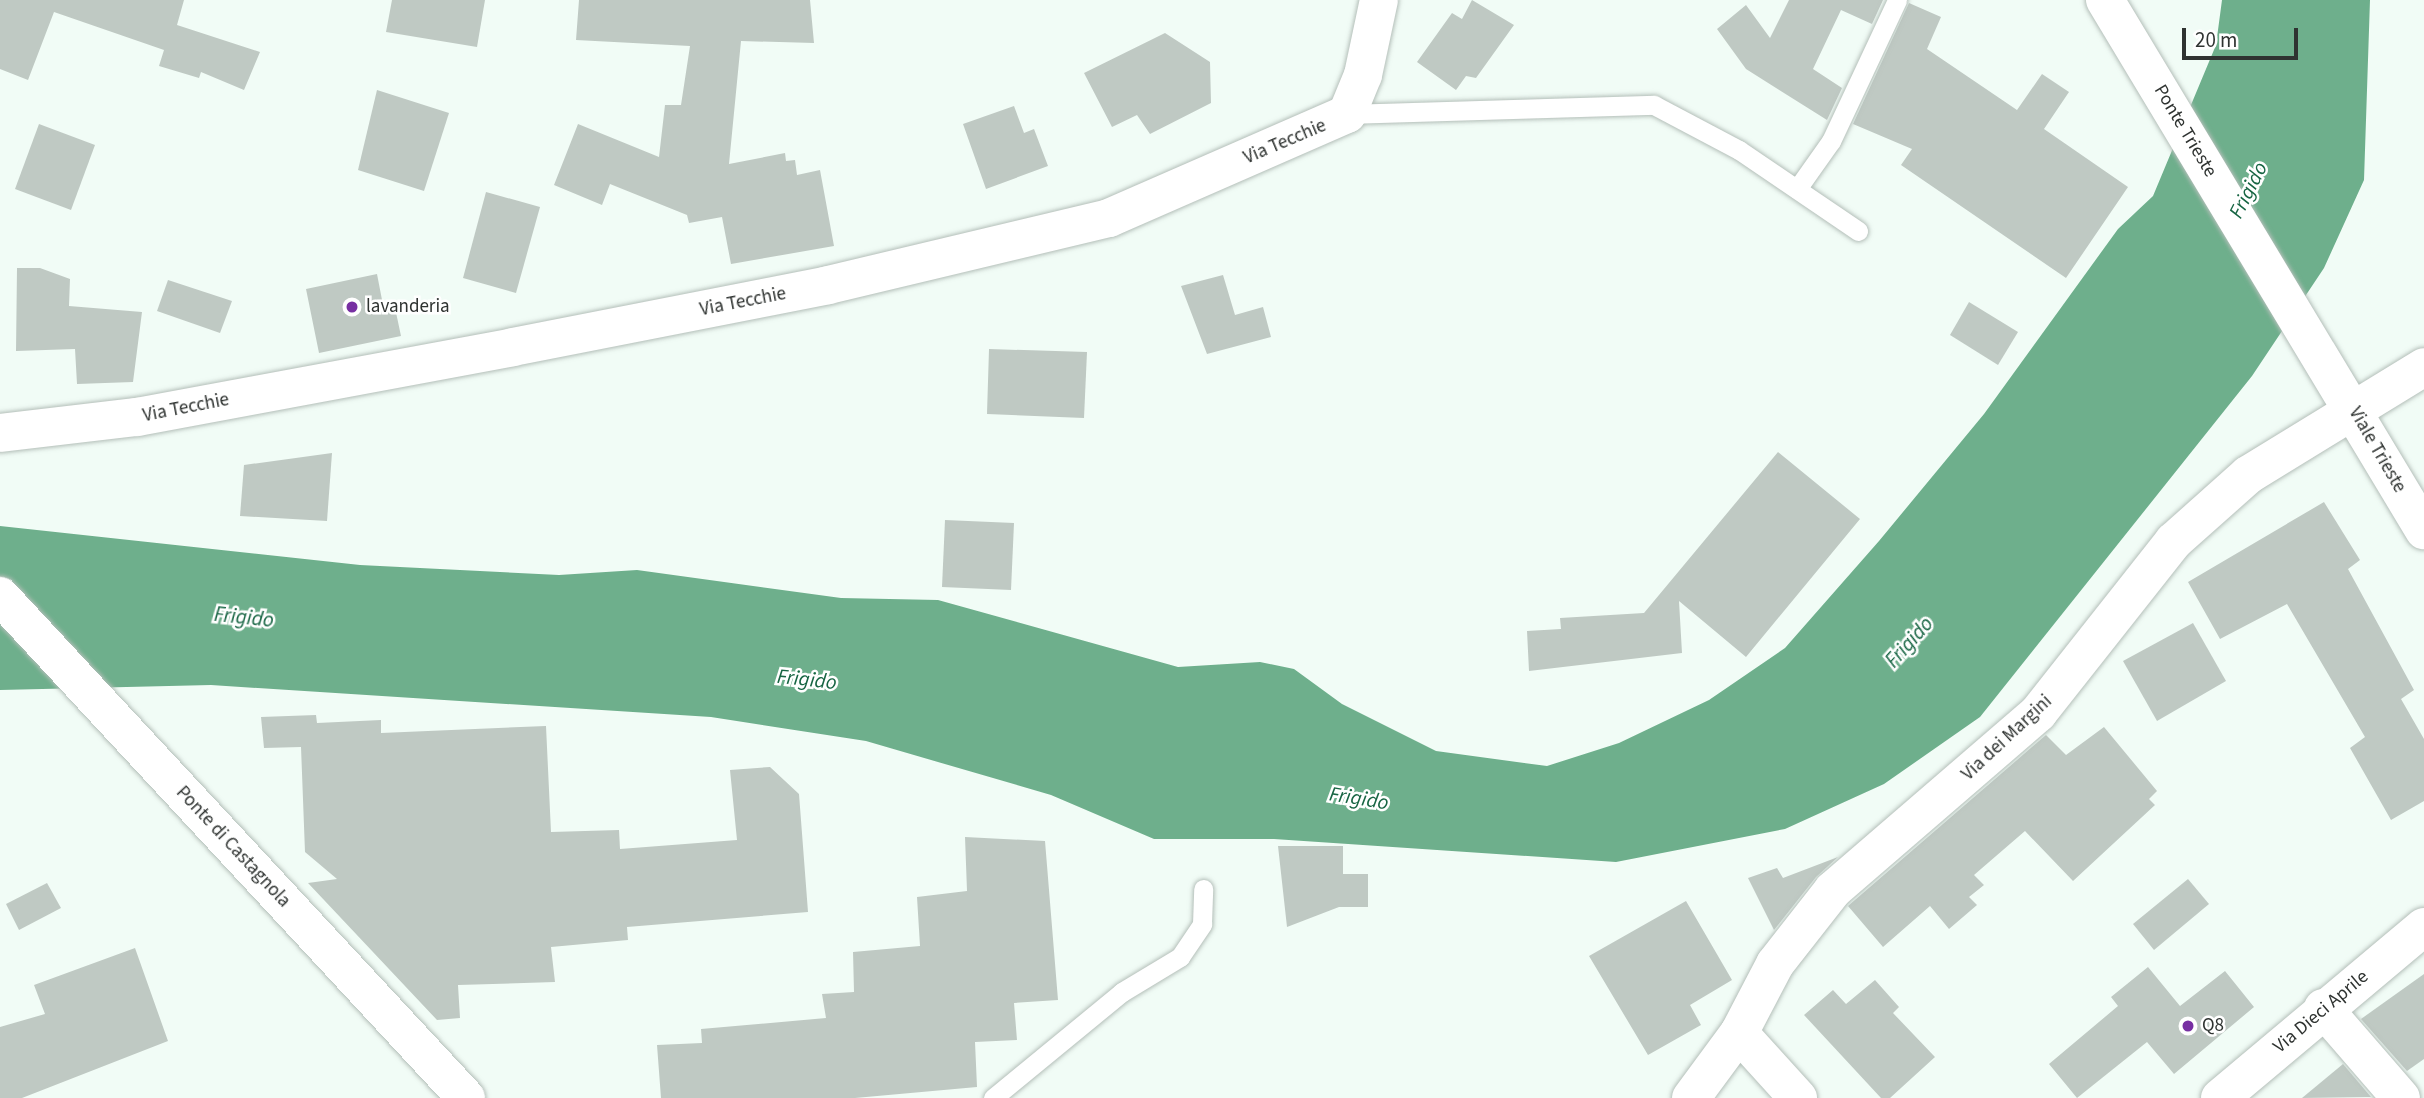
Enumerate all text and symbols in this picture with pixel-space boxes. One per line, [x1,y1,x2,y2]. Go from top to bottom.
scale bar [2186,14,2302,58]
text: 20 m [2195,25,2237,55]
street label: Ponte Trieste [2149,81,2221,181]
street label: Via Tecchie [1240,114,1330,170]
water label: Frigido [2223,158,2273,222]
street label: Via Tecchie [698,282,788,322]
place label: lavanderia [366,296,450,318]
marker: lavanderia [344,299,360,315]
street label: Via Tecchie [141,388,231,428]
street label: Viale Trieste [2343,403,2411,497]
water label: Frigido [213,601,275,633]
water label: Frigido [1880,611,1938,673]
water label: Frigido [776,663,838,695]
street label: Via dei Margini [1957,690,2057,786]
water label: Frigido [1327,781,1391,815]
street label: Ponte di Castagnola [171,782,295,912]
street label: Via Dieci Aprile [2269,966,2373,1058]
place label: Q8 [2202,1015,2224,1037]
marker: Q8 [2180,1018,2196,1034]

